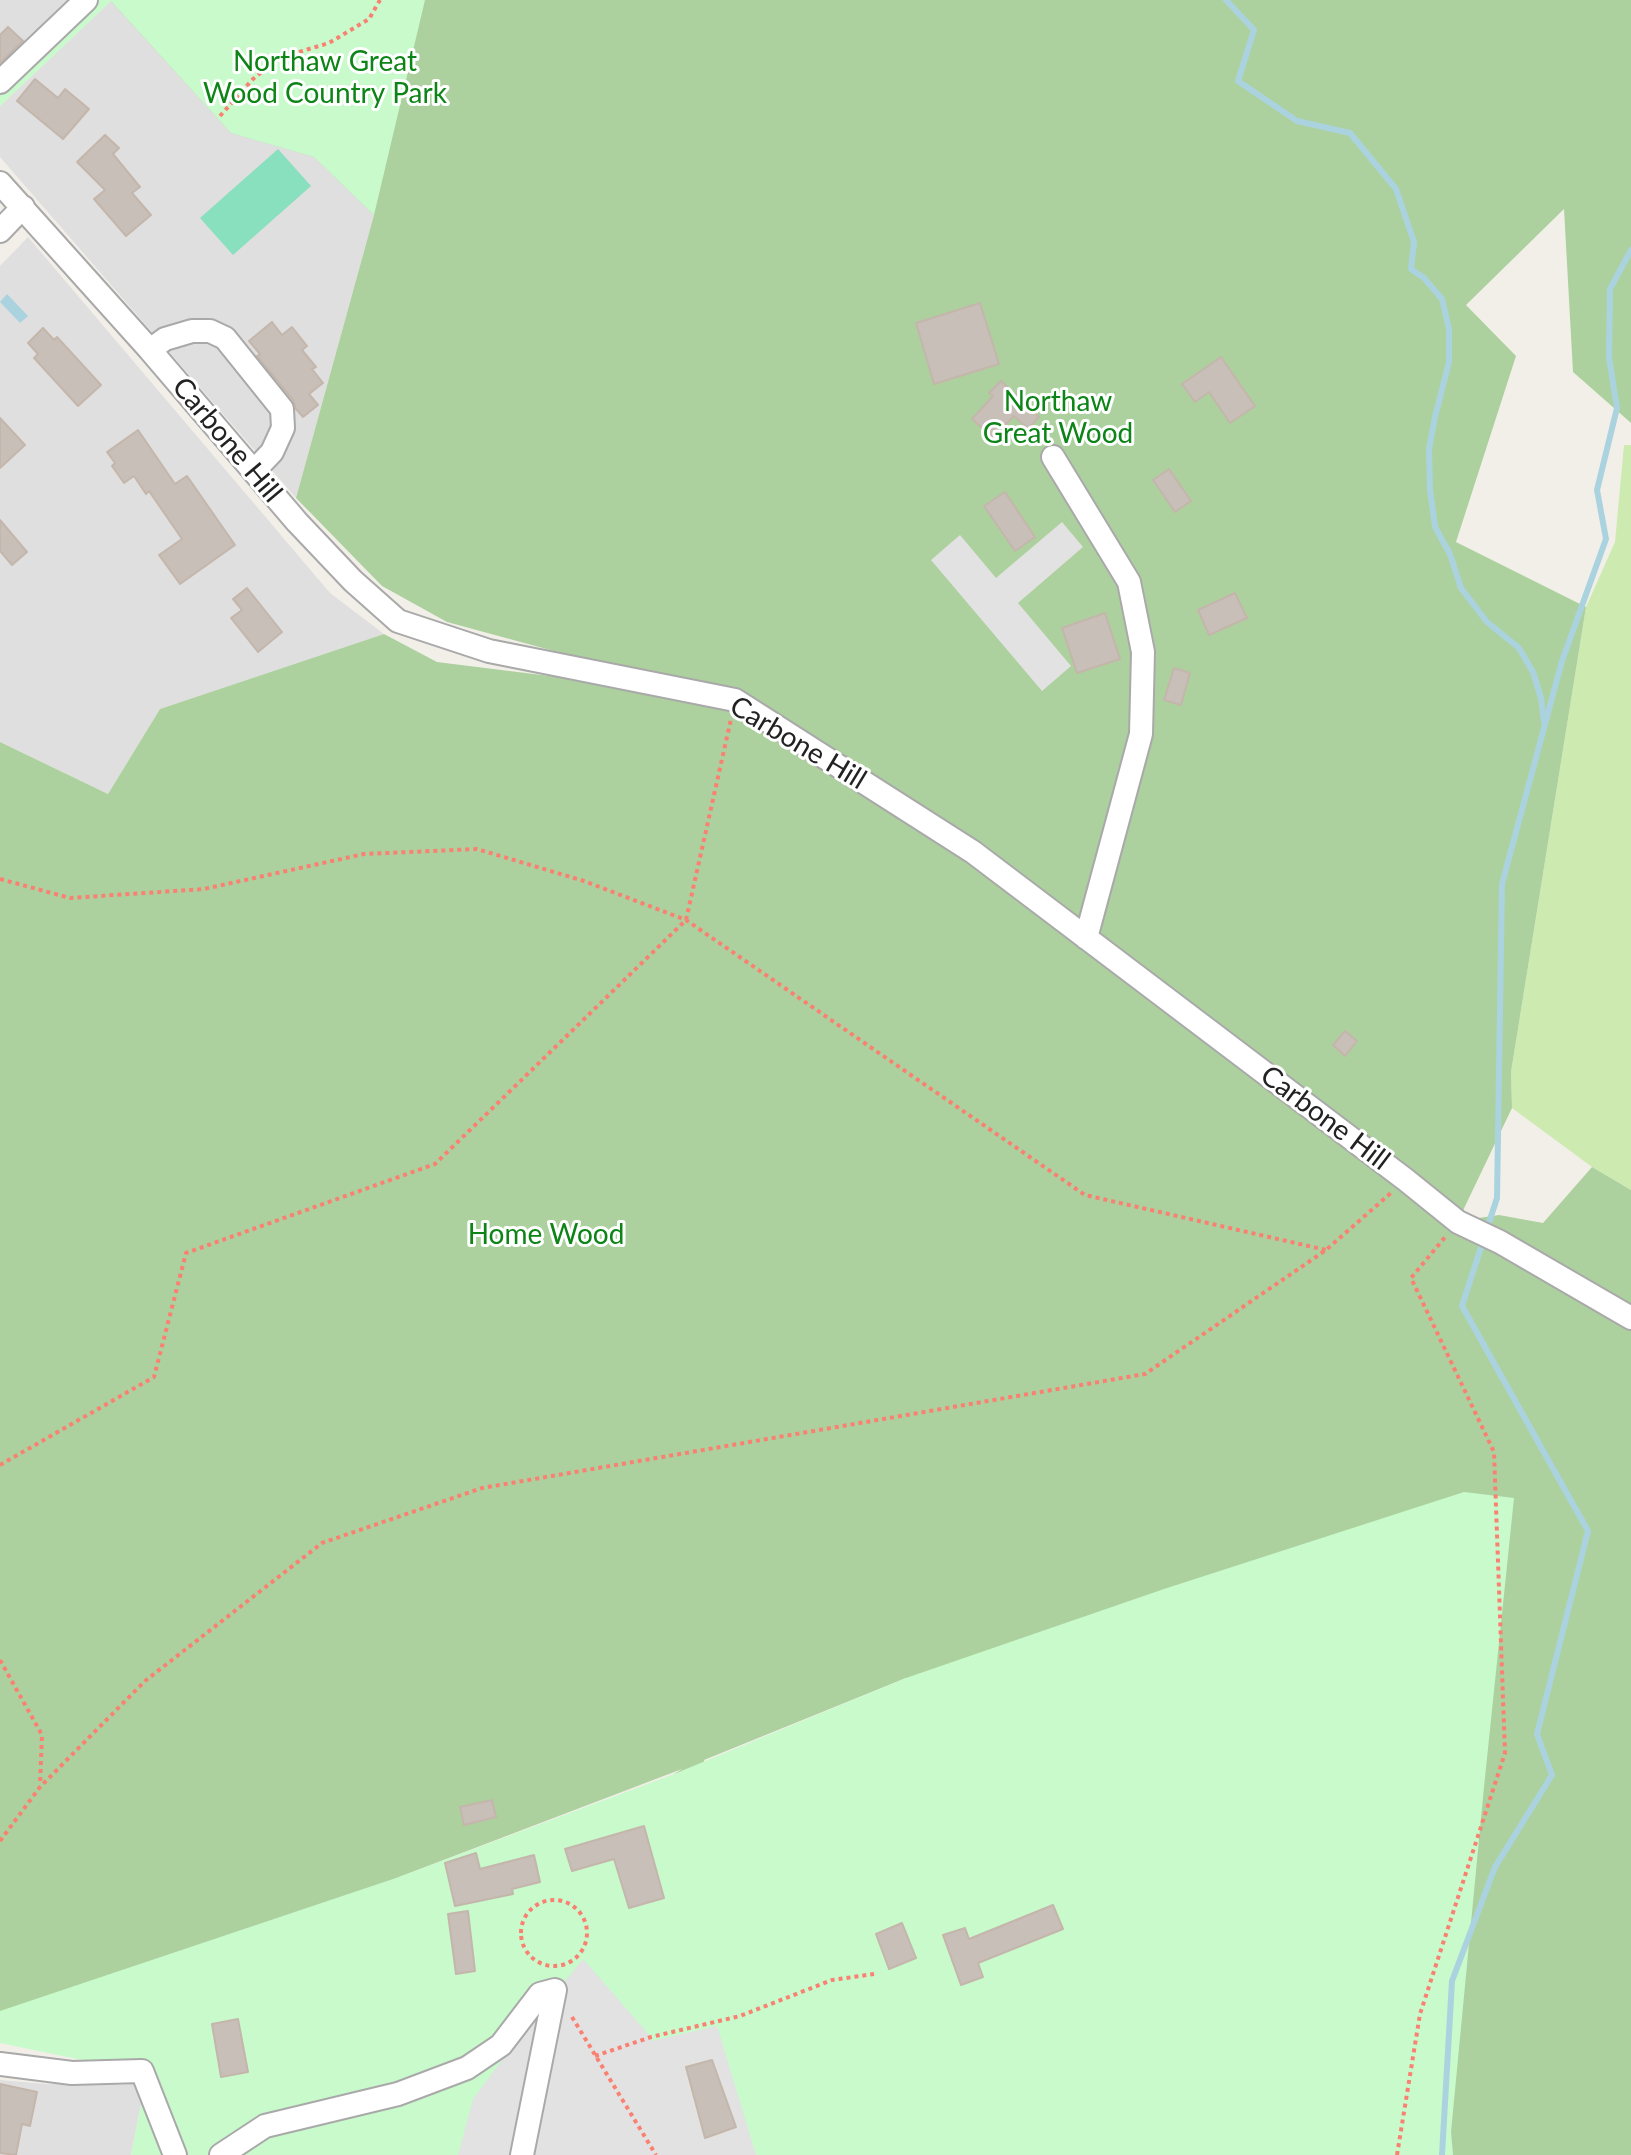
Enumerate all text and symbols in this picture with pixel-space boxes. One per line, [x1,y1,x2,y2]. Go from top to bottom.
park label: Northaw Great Wood Country Park [203,45,447,111]
street label: Carbone Hill [165,371,289,509]
park label: Northaw Great Wood [983,385,1133,451]
street label: Carbone Hill [724,689,872,797]
street label: Carbone Hill [1254,1059,1396,1177]
park label: Home Wood [468,1218,624,1252]

